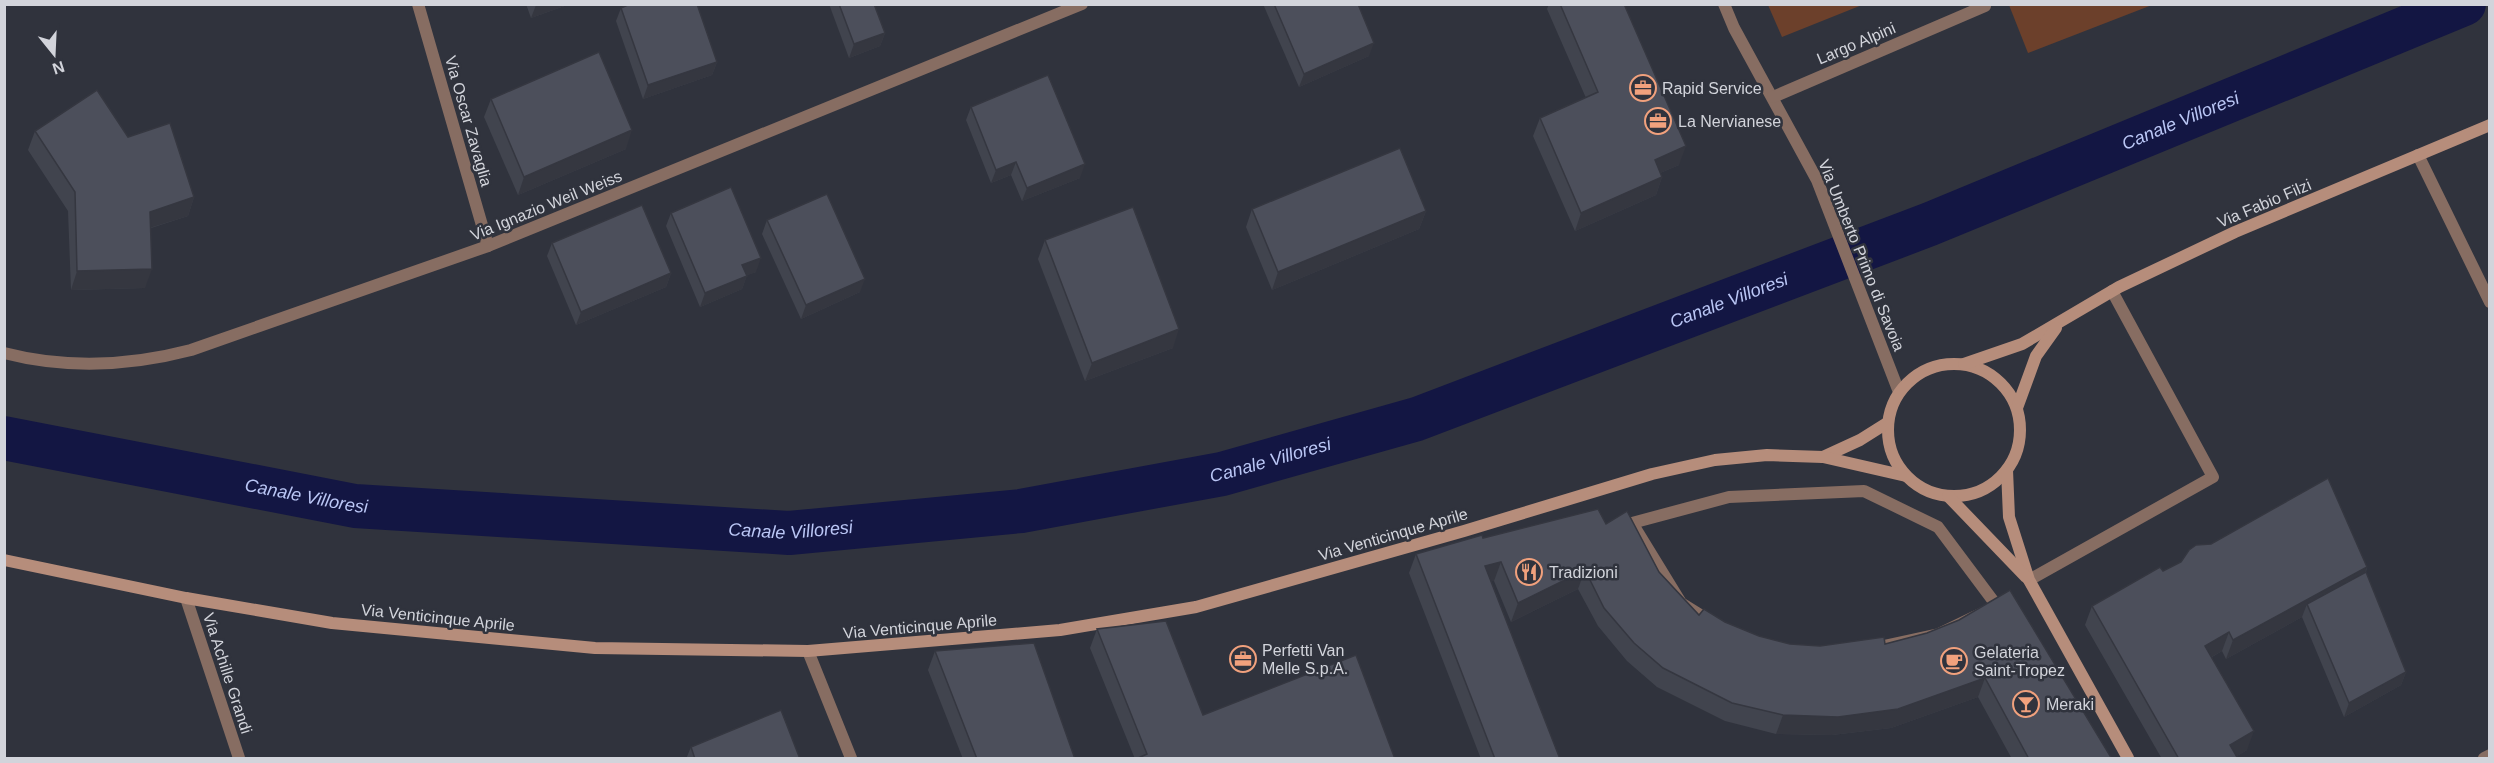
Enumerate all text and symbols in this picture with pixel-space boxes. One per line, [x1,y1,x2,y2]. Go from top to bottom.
street label: Largo Alpini [1814,19,1898,68]
north arrow [24,24,84,84]
street label: Via Oscar Zavaglia [442,54,495,188]
text: N [50,58,67,78]
office icon: Rapid Service [1628,73,1658,103]
place label: Rapid Service [1662,80,1762,97]
water label: Canale Villoresi [2119,87,2243,154]
office icon: La Nervianese [1643,106,1673,136]
place label: La Nervianese [1678,113,1781,130]
street label: Via Umberto Primo di Savoia [1815,157,1908,354]
street label: Via Ignazio Weil Weiss [468,167,624,244]
street label: Via Fabio Filzi [2215,176,2314,231]
water label: Canale Villoresi [1667,269,1792,332]
water label: Canale Villoresi [1208,434,1334,486]
water label: Canale Villoresi [243,475,369,517]
street label: Via Venticinque Aprile [1317,505,1470,564]
water label: Canale Villoresi [728,517,855,543]
restaurant icon: Tradizioni [1514,557,1544,587]
place label: Tradizioni [1549,564,1618,581]
street label: Via Venticinque Aprile [360,601,516,634]
street label: Via Achille Grandi [200,611,255,736]
street label: Via Venticinque Aprile [842,611,998,642]
place label: Perfetti Van Melle S.p.A. [1262,642,1348,677]
office icon: Perfetti Van Melle S.p.A. [1228,644,1258,674]
place label: Gelateria Saint-Tropez [1974,644,2065,679]
cafe icon: Gelateria Saint-Tropez [1939,646,1969,676]
bar icon: Meraki [2011,689,2041,719]
place label: Meraki [2046,696,2094,713]

